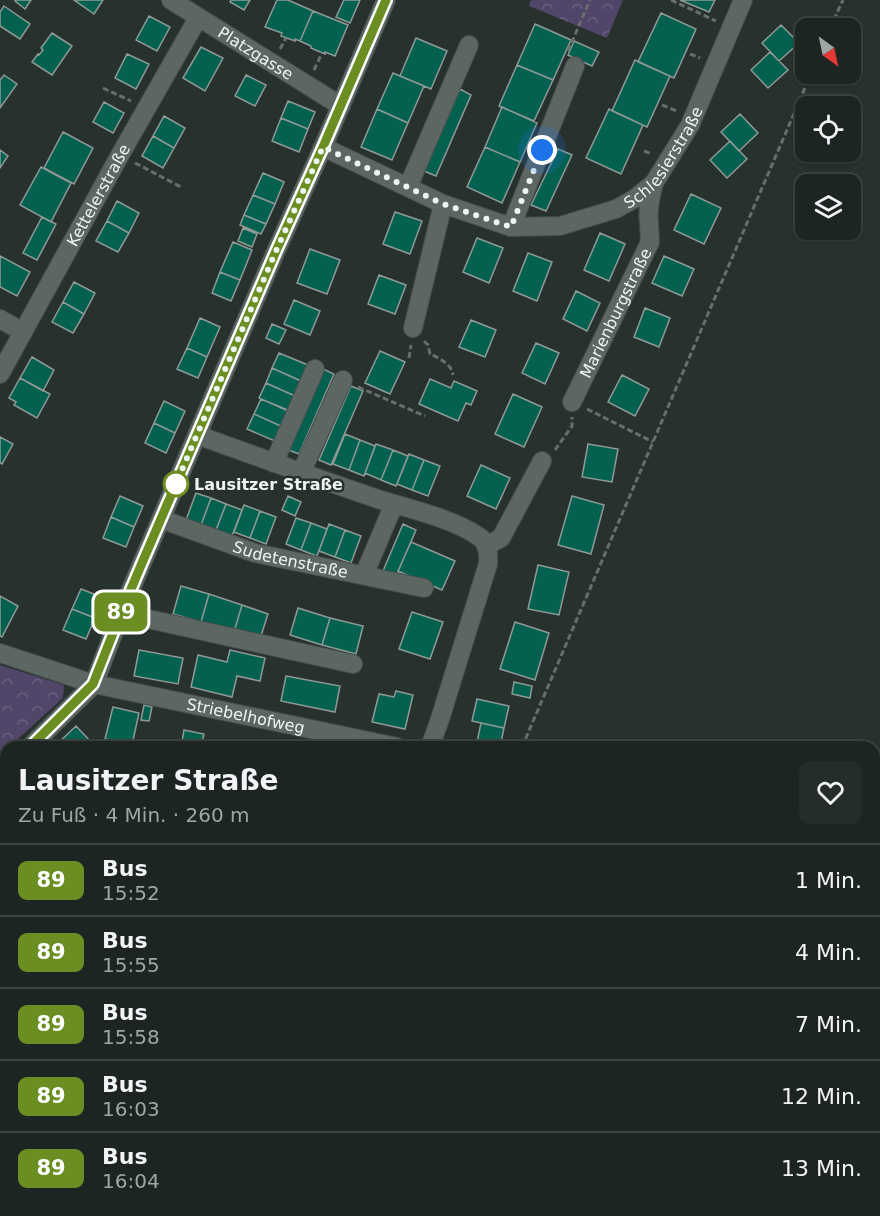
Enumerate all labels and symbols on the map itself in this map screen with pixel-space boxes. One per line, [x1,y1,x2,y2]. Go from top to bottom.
north arrow [795,18,861,84]
street label: Platzgasse [215,22,297,83]
street label: Schlesierstraße [620,104,706,212]
your location [527,135,557,165]
street label: Kettelerstraße [62,141,134,250]
street label: Marienburgstraße [576,245,655,381]
marker: Lausitzer Straße [163,471,189,497]
place label: Lausitzer Straße [194,475,343,494]
street label: Sudetenstraße [230,536,350,582]
line badge: 89 [94,592,148,632]
street label: Striebelhofweg [185,694,307,737]

